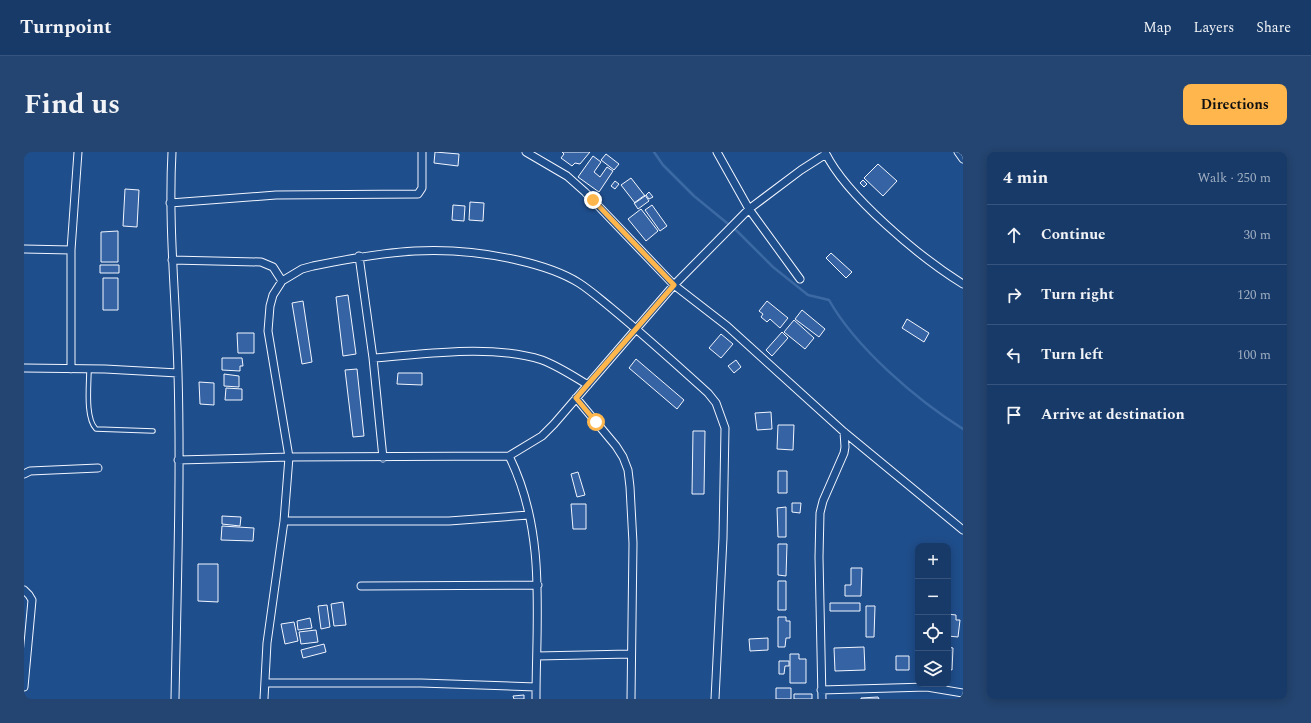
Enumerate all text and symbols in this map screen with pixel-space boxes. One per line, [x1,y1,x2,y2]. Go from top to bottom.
text: Turnpoint [20,13,112,42]
text: Map [1143,17,1172,38]
text: Layers [1194,17,1234,38]
text: Share [1256,17,1291,38]
text: Find us [24,83,120,126]
button: Directions [1183,84,1287,125]
text: 4 min [1003,165,1048,191]
text: Walk · 250 m [1197,168,1271,188]
route end [584,191,602,209]
text: Continue [1041,223,1106,246]
icon: ahead [1003,224,1025,246]
text: 30 m [1244,225,1271,245]
text: Turn right [1041,283,1114,306]
icon: right [1003,284,1025,306]
text: 120 m [1237,285,1271,305]
text: Turn left [1041,343,1103,366]
icon: left [1003,344,1025,366]
text: 100 m [1237,345,1271,365]
text: Arrive at destination [1041,403,1185,426]
icon: arrive [1003,404,1025,426]
route start [587,413,605,431]
map controls [915,543,951,687]
button: + [915,543,951,579]
button: − [915,579,951,615]
button: locate [915,615,951,651]
button: layers [915,651,951,687]

